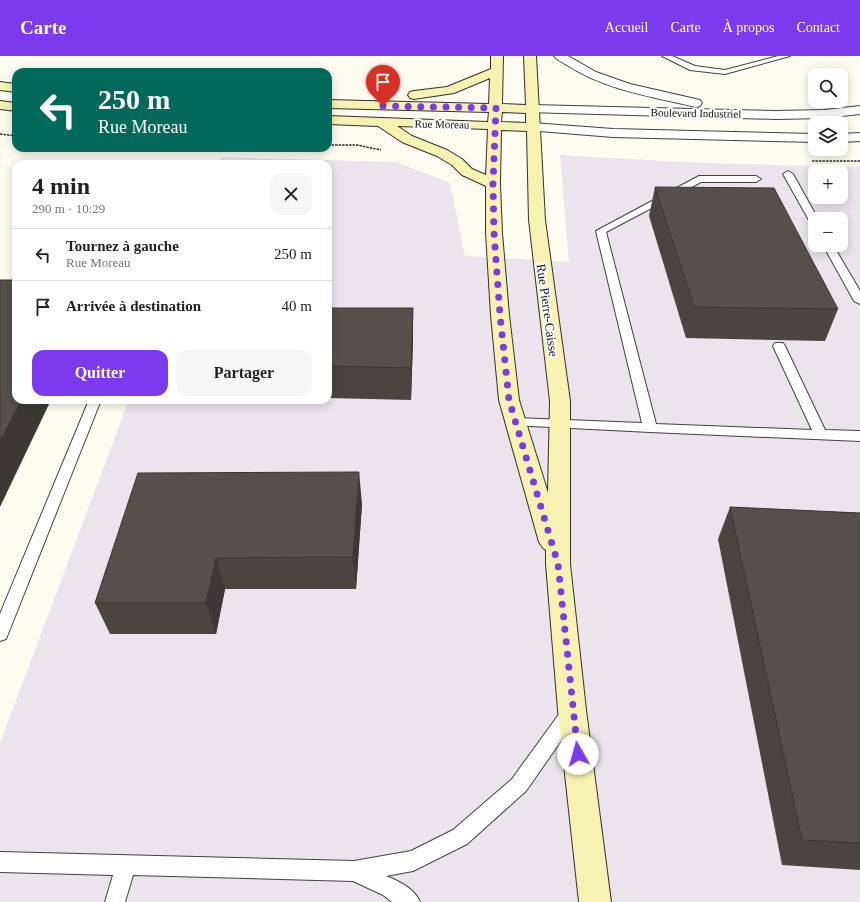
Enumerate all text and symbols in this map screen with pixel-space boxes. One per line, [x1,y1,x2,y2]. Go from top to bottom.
text: Carte [20,17,66,38]
text: Accueil [605,20,648,35]
text: Carte [670,20,701,35]
text: À propos [723,20,774,35]
text: Contact [796,20,840,35]
pin [366,65,400,106]
map controls [808,68,848,252]
button: search [808,68,848,108]
icon: arrive [372,71,394,93]
icon: left [32,84,84,136]
text: 250 m [98,84,170,115]
street label: Boulevard Industriel [651,106,741,120]
button: layers [808,116,848,156]
text: Rue Moreau [98,117,187,137]
street label: Rue Moreau [415,118,470,130]
button: + [808,164,848,204]
text: 4 min [32,173,90,199]
button: close [270,173,312,215]
text: 290 m · 10:29 [32,201,105,216]
button: − [808,212,848,252]
text: Tournez à gauche [66,238,179,254]
icon: left [32,244,54,266]
text: 250 m [274,246,312,262]
text: Rue Moreau [66,255,131,270]
street label: Rue Pierre-Caisse [534,263,561,358]
icon: arrive [32,296,54,318]
text: Arrivée à destination [66,298,201,314]
text: 40 m [282,298,312,314]
button: Quitter [32,350,168,396]
button: Partager [176,350,312,396]
position arrow [557,733,599,775]

